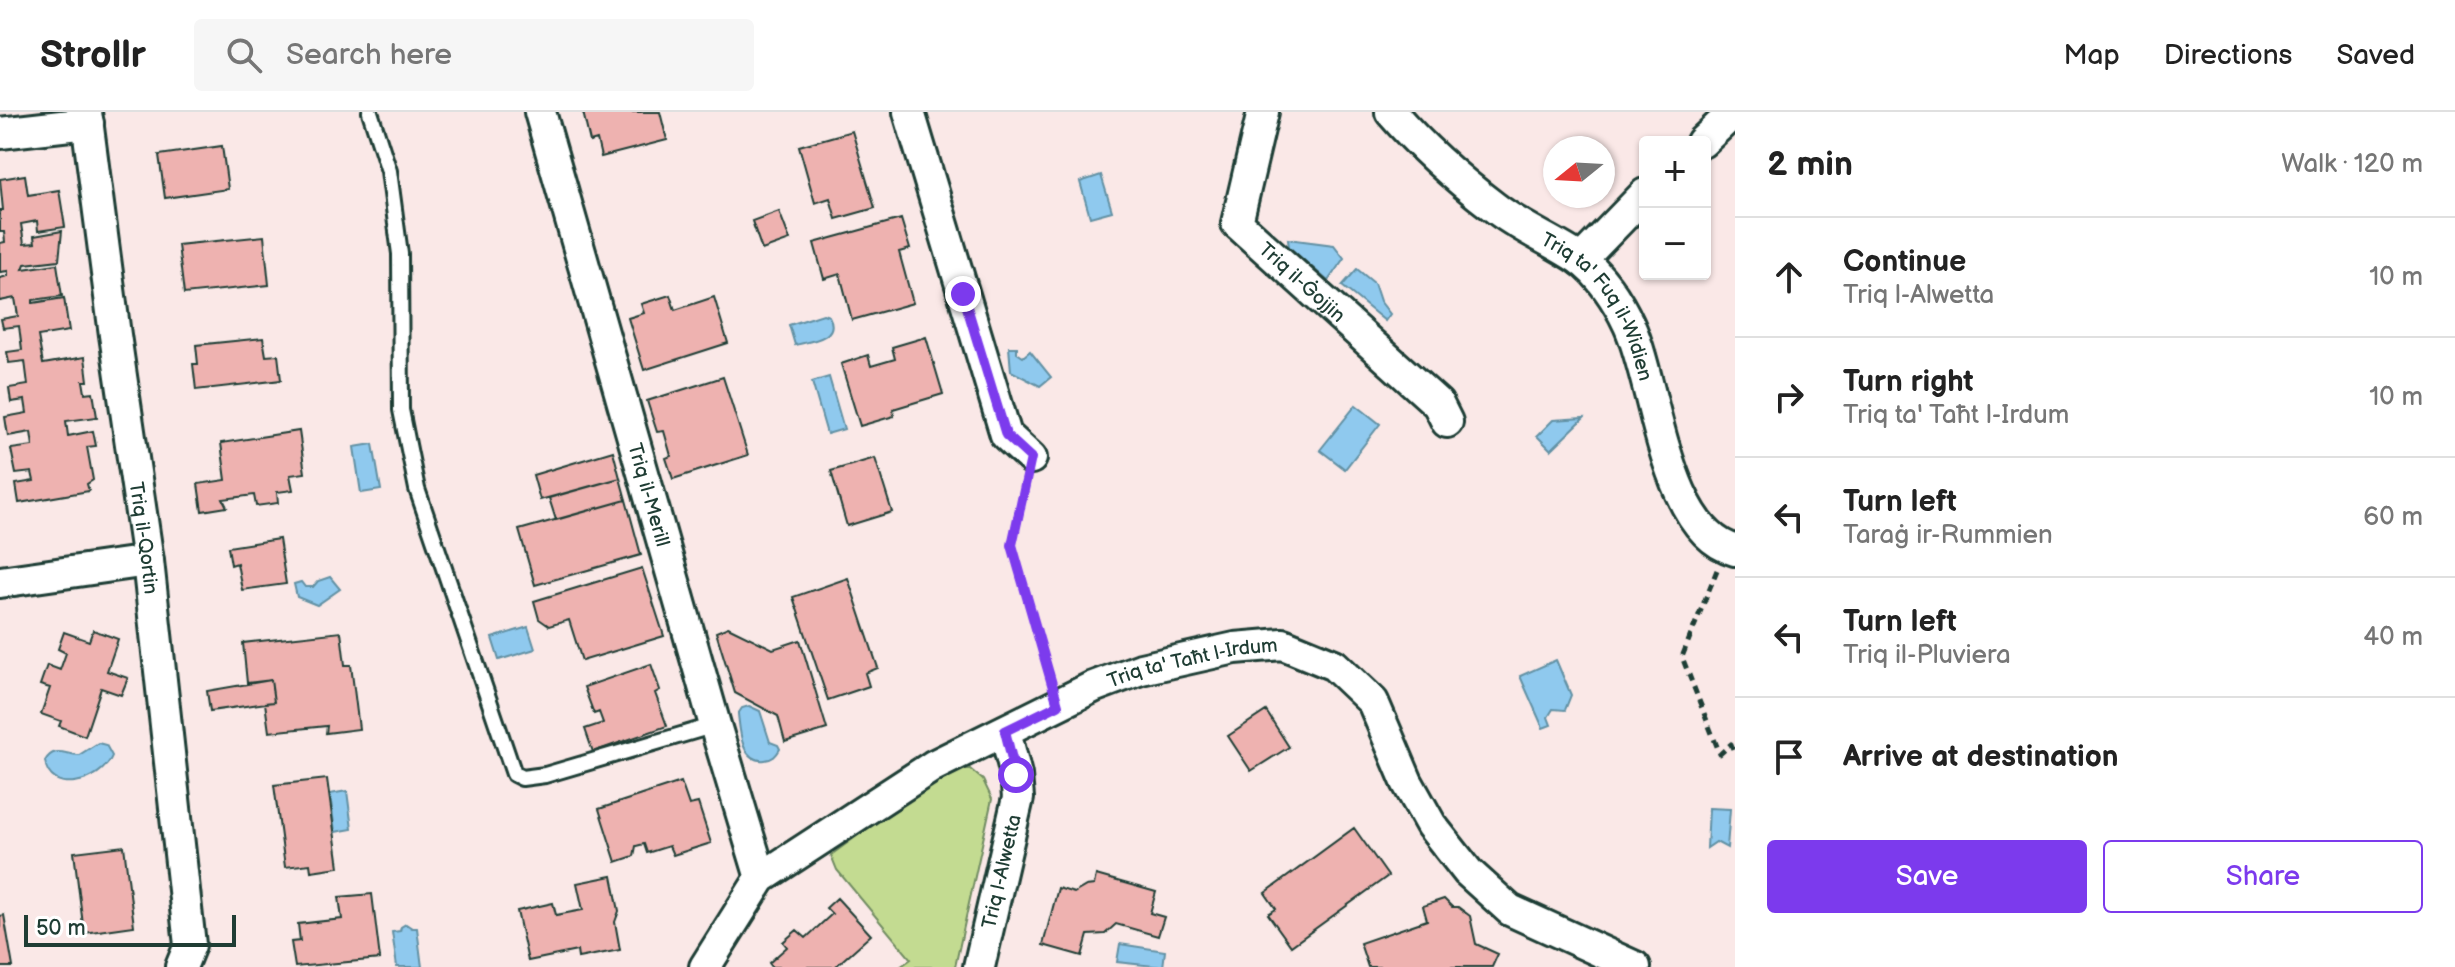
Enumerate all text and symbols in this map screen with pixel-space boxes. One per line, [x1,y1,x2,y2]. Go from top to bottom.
search box [194,19,754,91]
text: Strollr [40,33,146,78]
icon: search [222,33,266,77]
text: Search here [286,37,452,73]
text: Map [2063,39,2120,72]
text: Directions [2164,39,2292,72]
text: Saved [2336,39,2415,72]
north arrow [1543,136,1615,208]
map controls [1639,136,1711,280]
button: + [1639,136,1711,208]
text: 2 min [1767,144,1853,185]
text: Walk · 120 m [2281,149,2423,180]
button: − [1639,208,1711,280]
street label: Triq ta' Fuq il-Widien [1537,228,1657,384]
street label: Triq il-Ġojjin [1254,238,1350,328]
text: Continue [1843,244,1966,280]
icon: ahead [1767,255,1811,299]
text: 10 m [2369,262,2423,293]
route end [945,276,981,312]
text: Triq l-Alwetta [1843,280,1994,311]
text: Turn right [1843,364,1974,400]
icon: right [1767,375,1811,419]
text: 10 m [2369,382,2423,413]
text: Triq ta' Taħt l-Irdum [1843,400,2069,431]
street label: Triq il-Merill [622,440,674,549]
street label: Triq il-Qortin [124,480,163,595]
text: Turn left [1843,484,1957,520]
icon: left [1767,495,1811,539]
text: 60 m [2363,502,2423,533]
text: Taraġ ir-Rummien [1843,520,2053,551]
text: Turn left [1843,604,1957,640]
icon: left [1767,615,1811,659]
text: 40 m [2363,622,2423,653]
street label: Triq ta' Taħt l-Irdum [1104,633,1279,694]
text: Triq il-Pluviera [1843,640,2011,671]
icon: arrive [1767,735,1811,779]
text: Arrive at destination [1843,739,2119,775]
route start [998,757,1034,793]
street label: Triq l-Alwetta [977,812,1027,931]
button: Save [1767,840,2087,913]
button: Share [2103,840,2423,913]
scale bar [24,911,236,947]
text: 50 m [36,915,86,942]

